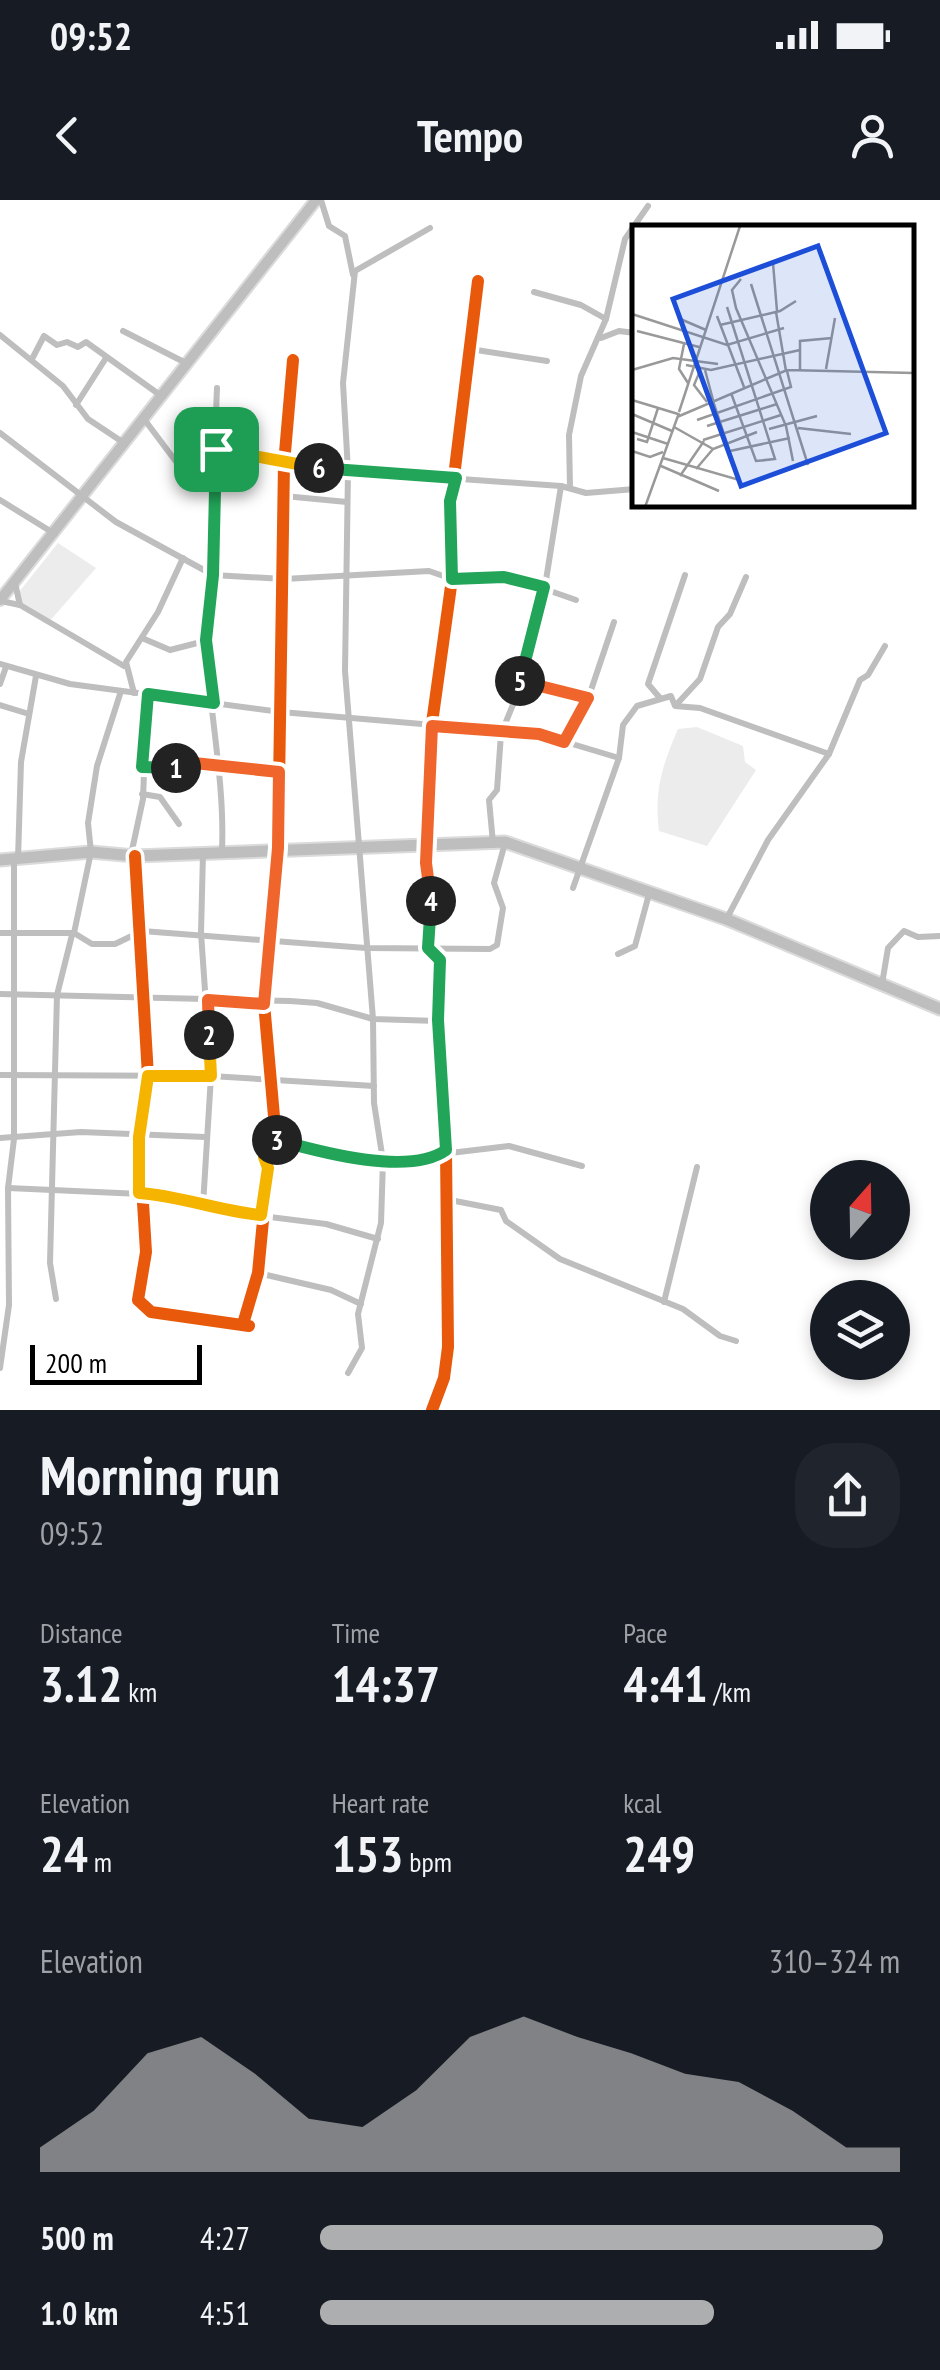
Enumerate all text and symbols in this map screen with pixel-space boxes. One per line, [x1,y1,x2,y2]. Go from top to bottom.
text: 09:52 [50,11,132,60]
text: Tempo [417,106,523,164]
icon: back [40,108,95,163]
icon: person [845,108,900,163]
inset map [632,225,915,508]
pin [174,407,259,492]
icon: arrive [189,422,244,477]
pin: 6 [294,443,344,493]
text: 6 [312,449,326,486]
pin: 5 [495,656,545,706]
text: 5 [513,662,527,699]
pin: 1 [151,743,201,793]
text: 1 [169,749,183,786]
pin: 4 [406,876,456,926]
text: 4 [424,882,438,919]
pin: 2 [184,1010,234,1060]
text: 2 [202,1016,216,1053]
pin: 3 [252,1115,302,1165]
text: 3 [270,1121,284,1158]
north arrow [810,1160,910,1260]
map controls [810,1160,910,1380]
button: layers [810,1280,910,1380]
scale bar [30,1340,202,1384]
text: 200 m [45,1344,107,1381]
text: Morning run [40,1439,280,1510]
button: share [795,1443,900,1548]
text: 09:52 [40,1512,104,1554]
text: Distance [40,1614,123,1651]
text: Time [332,1614,380,1651]
text: Pace [623,1614,667,1651]
text: 3.12 [40,1651,122,1716]
text: 14:37 [332,1651,440,1716]
text: 4:41 [623,1651,708,1716]
text: km [122,1673,157,1710]
text: /km [708,1673,751,1710]
text: Elevation [40,1784,130,1821]
text: Heart rate [332,1784,429,1821]
text: kcal [623,1784,662,1821]
text: 24 [40,1821,88,1886]
text: 153 [332,1821,403,1886]
text: 249 [623,1821,695,1886]
text: m [88,1843,112,1880]
text: bpm [403,1843,452,1880]
text: Elevation [40,1940,143,1982]
text: 310–324 m [769,1940,900,1982]
text: 500 m [40,2217,114,2259]
text: 4:27 [200,2217,250,2259]
text: 1.0 km [40,2292,118,2334]
text: 4:51 [200,2292,250,2334]

